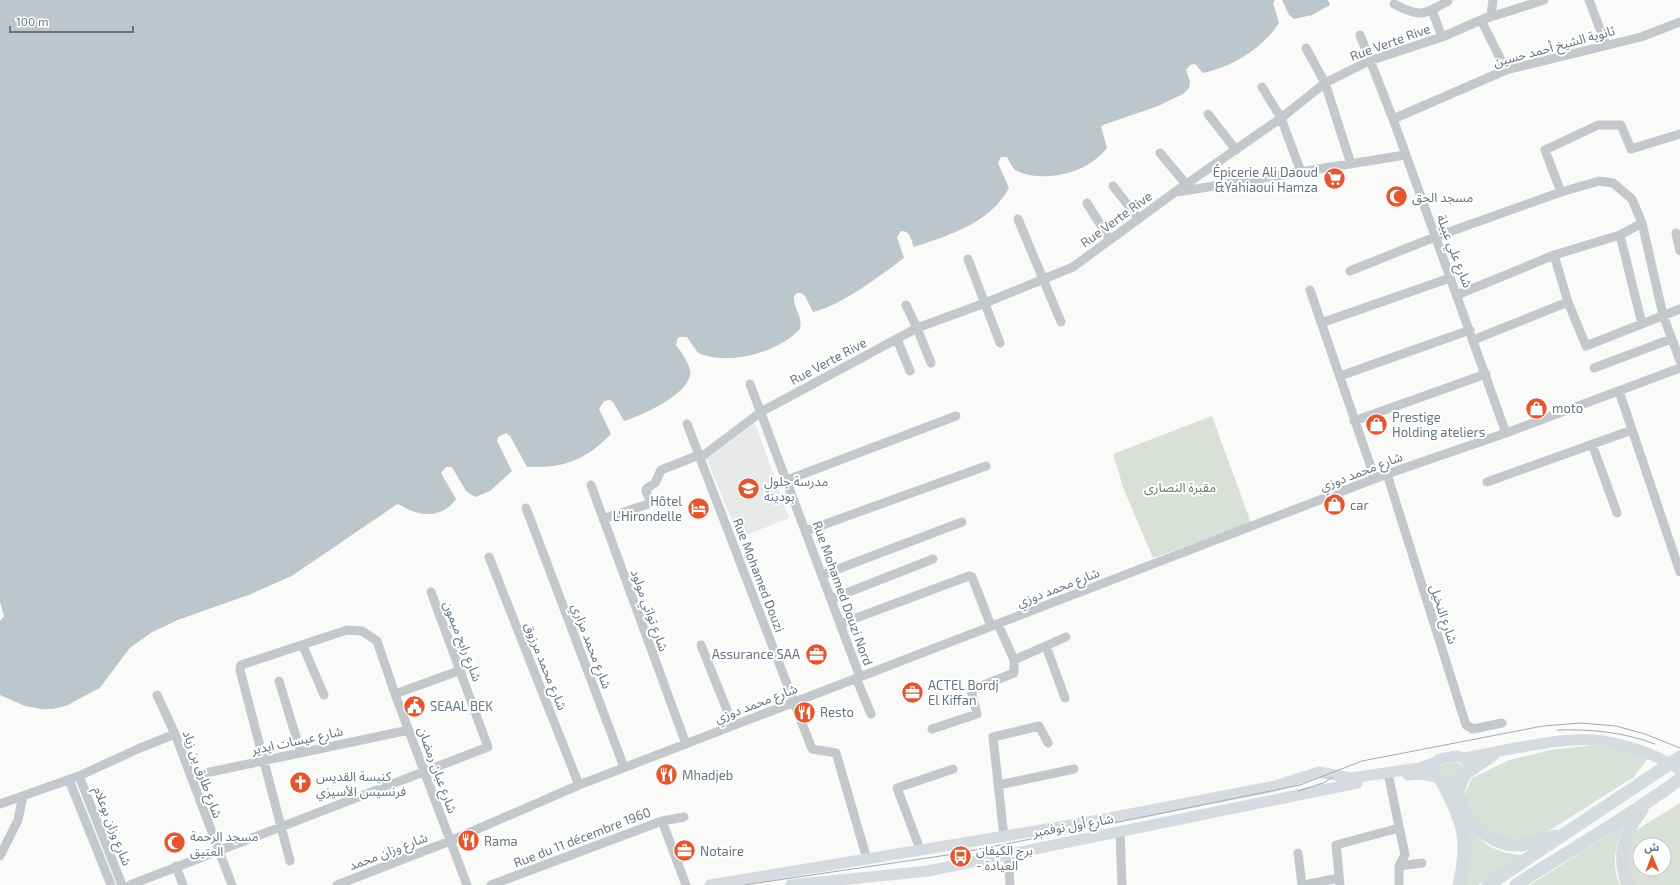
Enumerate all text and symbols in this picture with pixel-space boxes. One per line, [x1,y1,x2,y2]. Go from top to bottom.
scale bar [10,8,133,34]
text: 100 m [16,14,48,28]
street label: Rue Verte Rive [1348,20,1432,64]
street label: ثانوية الشيخ أحمد حسين [1491,22,1617,73]
place label: Épicerie Ali Daoud &Yahiaoui Hamza [1213,163,1318,195]
supermarket icon: Épicerie Ali Daoud &Yahiaoui Hamza [1321,166,1347,192]
mosque icon: مسجد الحق [1383,184,1409,210]
street label: Rue Verte Rive [1077,188,1155,250]
place label: مسجد الحق [1412,189,1473,206]
street label: شارع علي عبيلة [1431,212,1476,291]
street label: Rue Verte Rive [787,334,869,388]
shop icon: moto [1523,395,1549,421]
place label: moto [1552,400,1583,416]
place label: Prestige Holding ateliers [1392,409,1485,440]
shop icon: Prestige Holding ateliers [1363,411,1389,437]
street label: شارع محمد دوزي [1317,448,1406,497]
place label: مدرسة جلول بودينة [764,473,828,504]
school or university icon: مدرسة جلول بودينة [735,475,761,501]
park label: مقبرة النصارى [1144,479,1216,496]
shop icon: car [1321,492,1347,518]
place label: Hôtel L'Hirondelle [613,493,682,524]
hotel icon: Hôtel L'Hirondelle [685,495,711,521]
place label: car [1350,497,1369,513]
street label: Rue Mohamed Douzi [730,516,788,634]
street label: Rue Mohamed Douzi Nord [809,518,877,668]
street label: شارع محمد دوزي [1014,564,1103,613]
street label: شارع تواتي مولود [625,567,672,654]
street label: شارع النخيل [1424,582,1461,647]
street label: شارع رابح ميمون [438,599,486,685]
street label: شارع محمد مزاري [566,601,616,692]
street label: شارع محمد مرزوق [518,620,571,713]
office icon: Assurance SAA [803,641,829,667]
place label: Assurance SAA [712,646,800,662]
place label: ACTEL Bordj El Kiffan [928,677,999,708]
office icon: ACTEL Bordj El Kiffan [899,679,925,705]
street label: شارع محمد دوزي [712,680,801,729]
public building icon: SEAAL BEK [402,693,428,719]
place label: SEAAL BEK [430,698,493,714]
restaurant icon: Resto [792,699,818,725]
place label: Resto [820,704,854,720]
street label: شارع عيسات ايدير [249,722,345,761]
street label: شارع عبان رمضان [412,725,461,816]
street label: شارع طارق بن زياد [177,728,226,821]
restaurant icon: Mhadjeb [654,762,680,788]
place label: Mhadjeb [682,767,733,783]
place label: كنيسة القديس فرنسيس الأسيزي [316,768,406,802]
church icon: كنيسة القديس فرنسيس الأسيزي [287,770,313,796]
street label: شارع وزان بوعلام [88,784,135,869]
street label: Rue du 11 décembre 1960 [511,803,653,871]
street label: شارع أول نوفمبر [1030,810,1115,843]
place label: مسجد الرحمة العتيق [190,828,259,860]
restaurant icon: Rama [456,828,482,854]
street label: شارع وزان محمد [346,829,431,876]
mosque icon: مسجد الرحمة العتيق [161,830,187,856]
place label: Rama [484,833,518,849]
north arrow [1632,837,1672,877]
office icon: Notaire [671,838,697,864]
text: ش [1644,840,1659,854]
place label: برج الكيفان - العيادة [976,842,1033,873]
place label: Notaire [700,843,744,859]
bus stop icon: برج الكيفان - العيادة [947,844,973,870]

